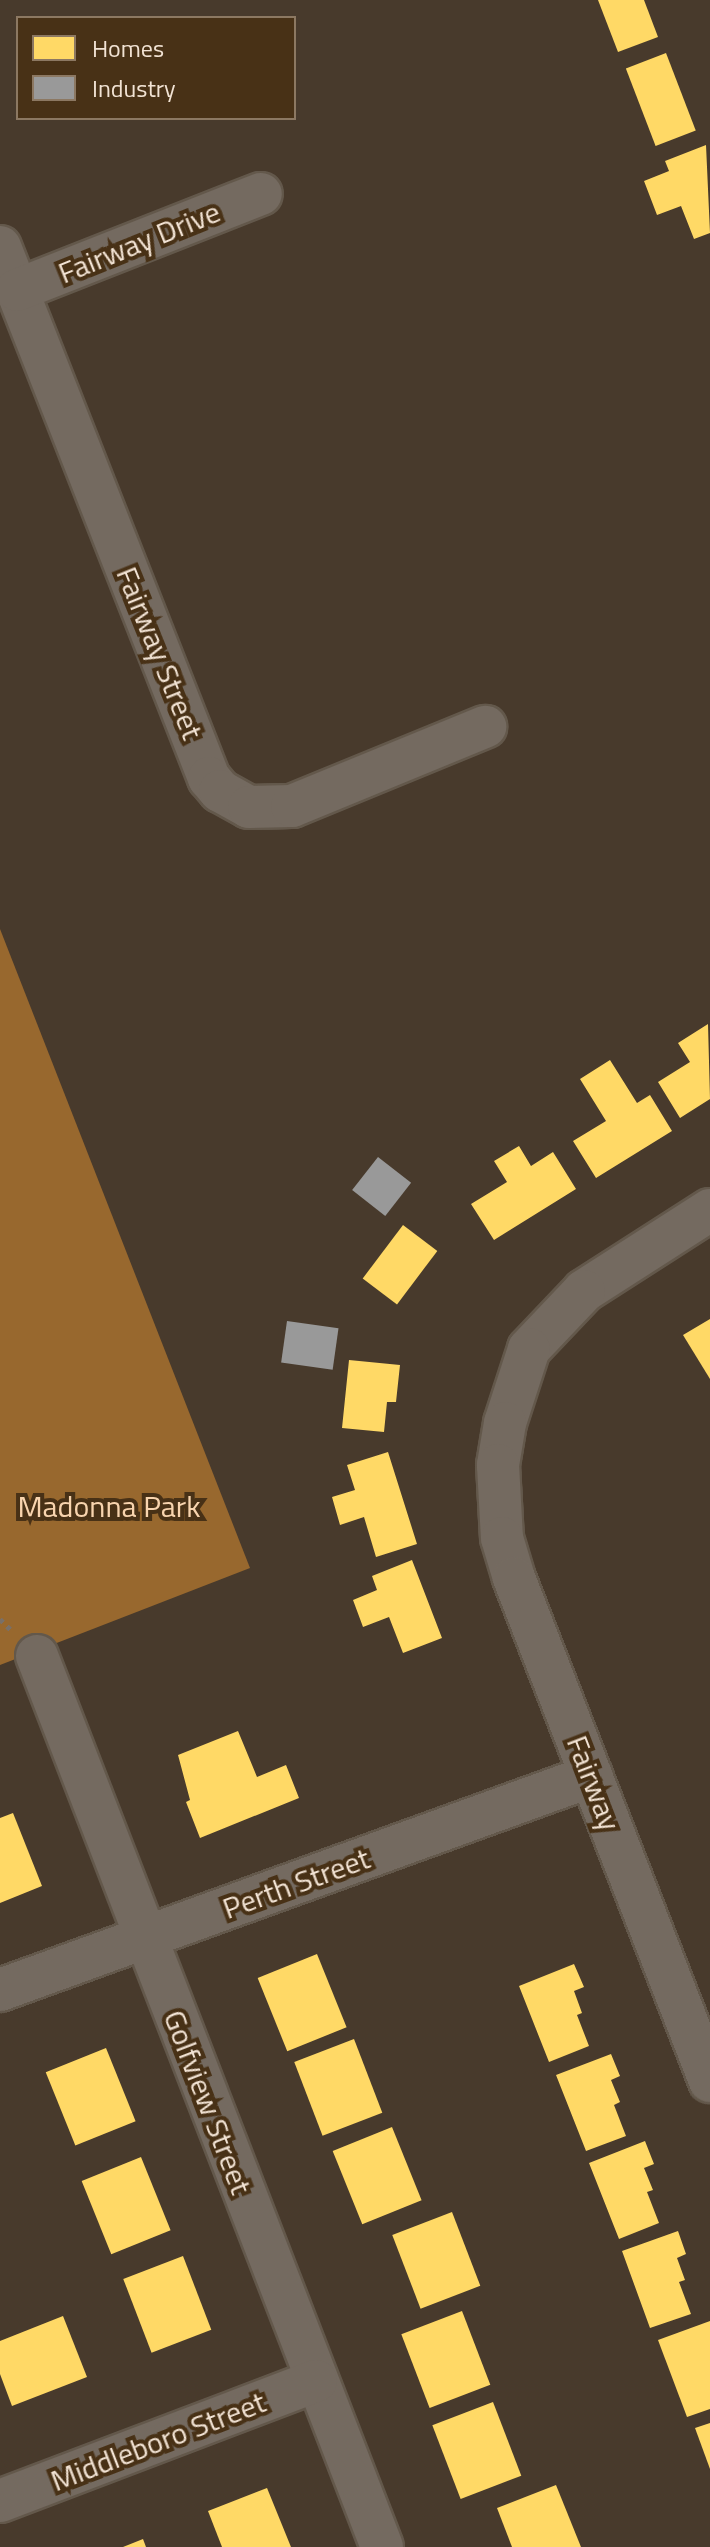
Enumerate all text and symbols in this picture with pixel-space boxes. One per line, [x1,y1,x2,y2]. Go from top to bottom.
legend [16,16,296,120]
text: Homes [92,30,164,66]
text: Industry [92,70,176,106]
street label: Fairway Drive [53,193,225,291]
street label: Fairway Street [109,562,211,744]
park label: Madonna Park [17,1488,201,1524]
street label: Fairway [559,1730,629,1836]
street label: Perth Street [218,1840,374,1926]
street label: Golfview Street [156,2005,260,2199]
street label: Middleboro Street [46,2384,270,2498]

